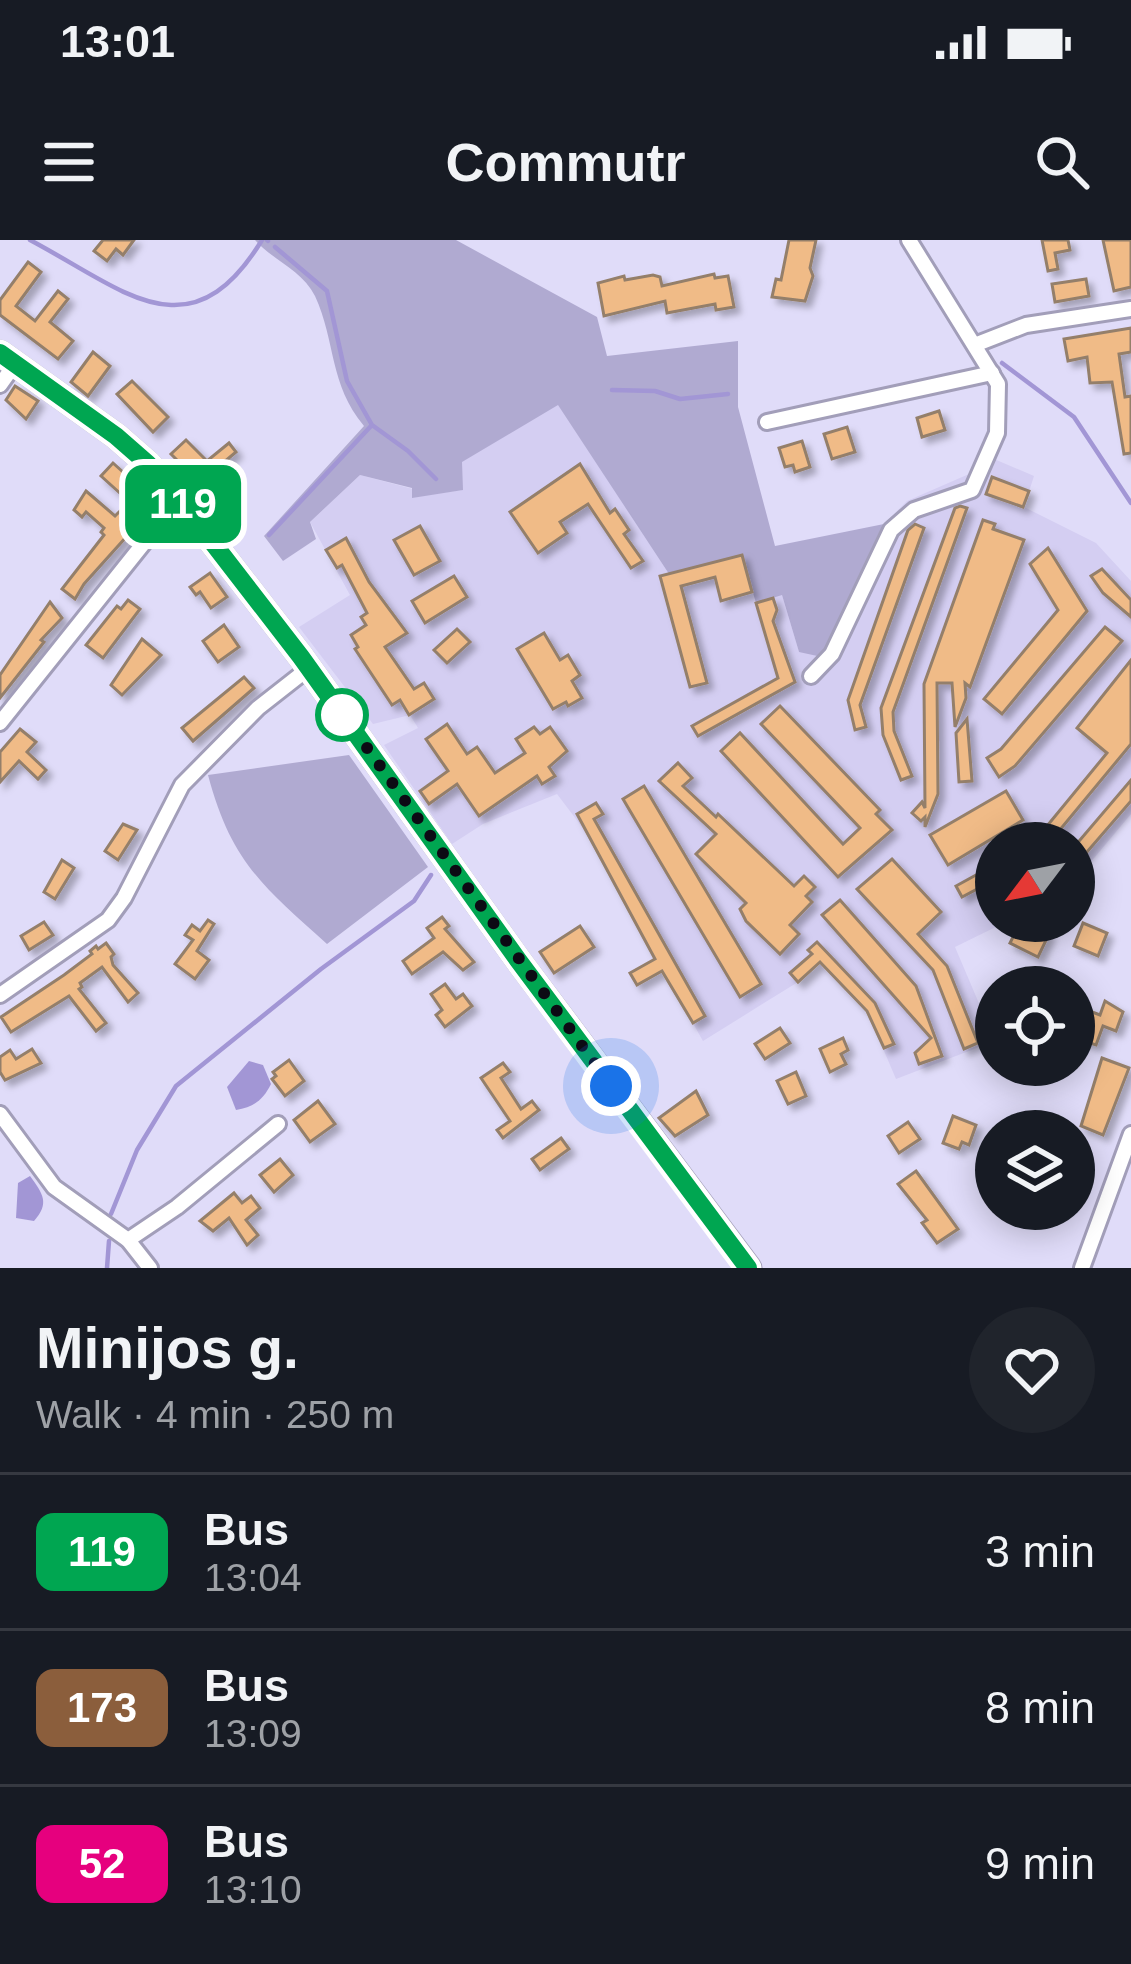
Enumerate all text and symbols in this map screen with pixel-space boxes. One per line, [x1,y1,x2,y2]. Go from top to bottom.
text: 13:01 [60,16,175,67]
icon: menu [36,129,102,195]
icon: search [1029,129,1095,195]
text: Commutr [446,132,686,192]
line badge: 119 [114,465,252,543]
text: 119 [149,480,217,527]
unlabelled marker [317,690,367,740]
north arrow [975,822,1095,942]
map controls [975,822,1095,1230]
button: locate [975,966,1095,1086]
your location [581,1056,641,1116]
button: layers [975,1110,1095,1230]
button: heart [969,1307,1095,1433]
text: Minijos g. [36,1316,299,1380]
text: Walk · 4 min · 250 m [36,1393,394,1436]
text: Bus [204,1504,289,1555]
text: 3 min [985,1526,1095,1577]
text: 119 [68,1528,136,1575]
text: 13:04 [204,1556,302,1599]
text: Bus [204,1660,289,1711]
text: 8 min [985,1682,1095,1733]
text: 173 [67,1684,137,1731]
text: 13:09 [204,1712,302,1755]
text: Bus [204,1816,289,1867]
text: 9 min [985,1838,1095,1889]
text: 52 [79,1840,125,1887]
text: 13:10 [204,1868,302,1911]

